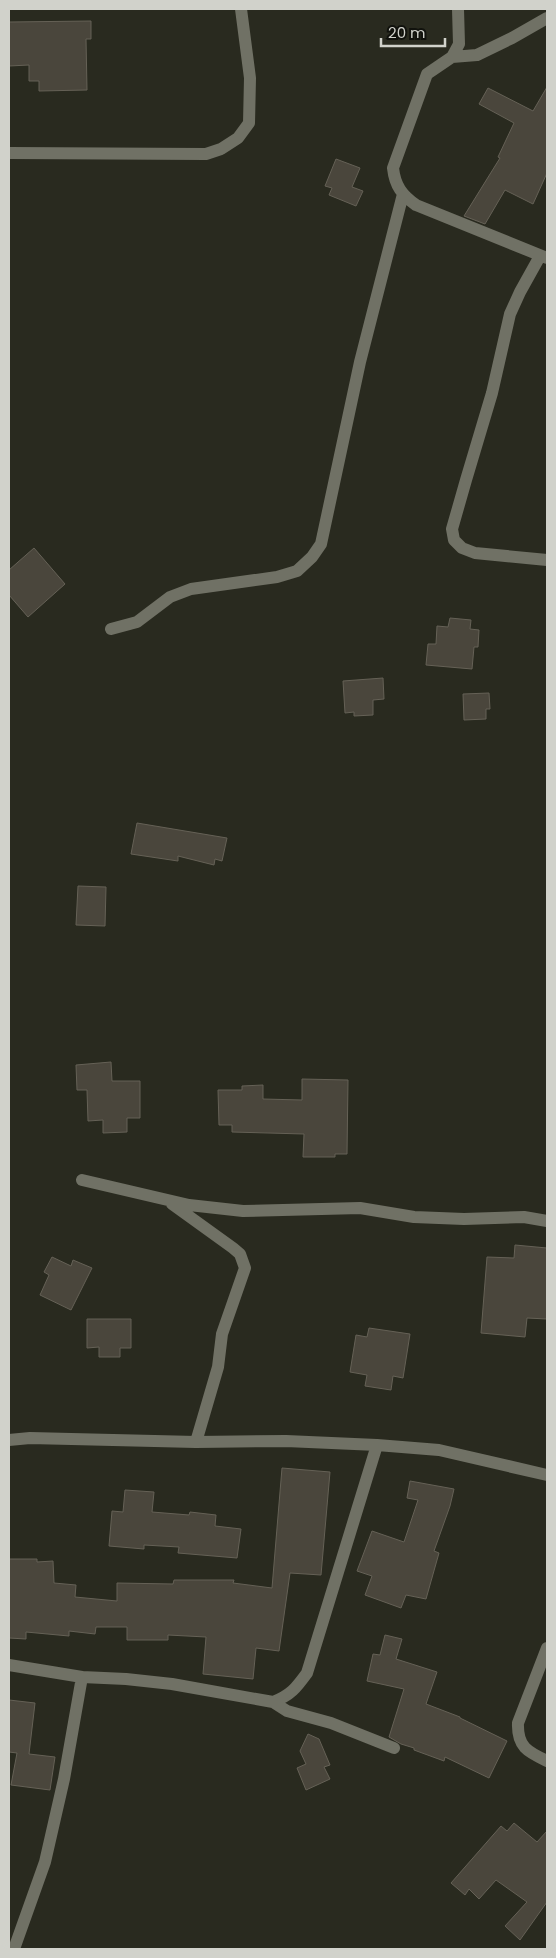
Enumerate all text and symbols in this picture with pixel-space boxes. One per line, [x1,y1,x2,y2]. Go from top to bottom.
scale bar [381,15,445,47]
text: 20 m [388,22,426,43]

